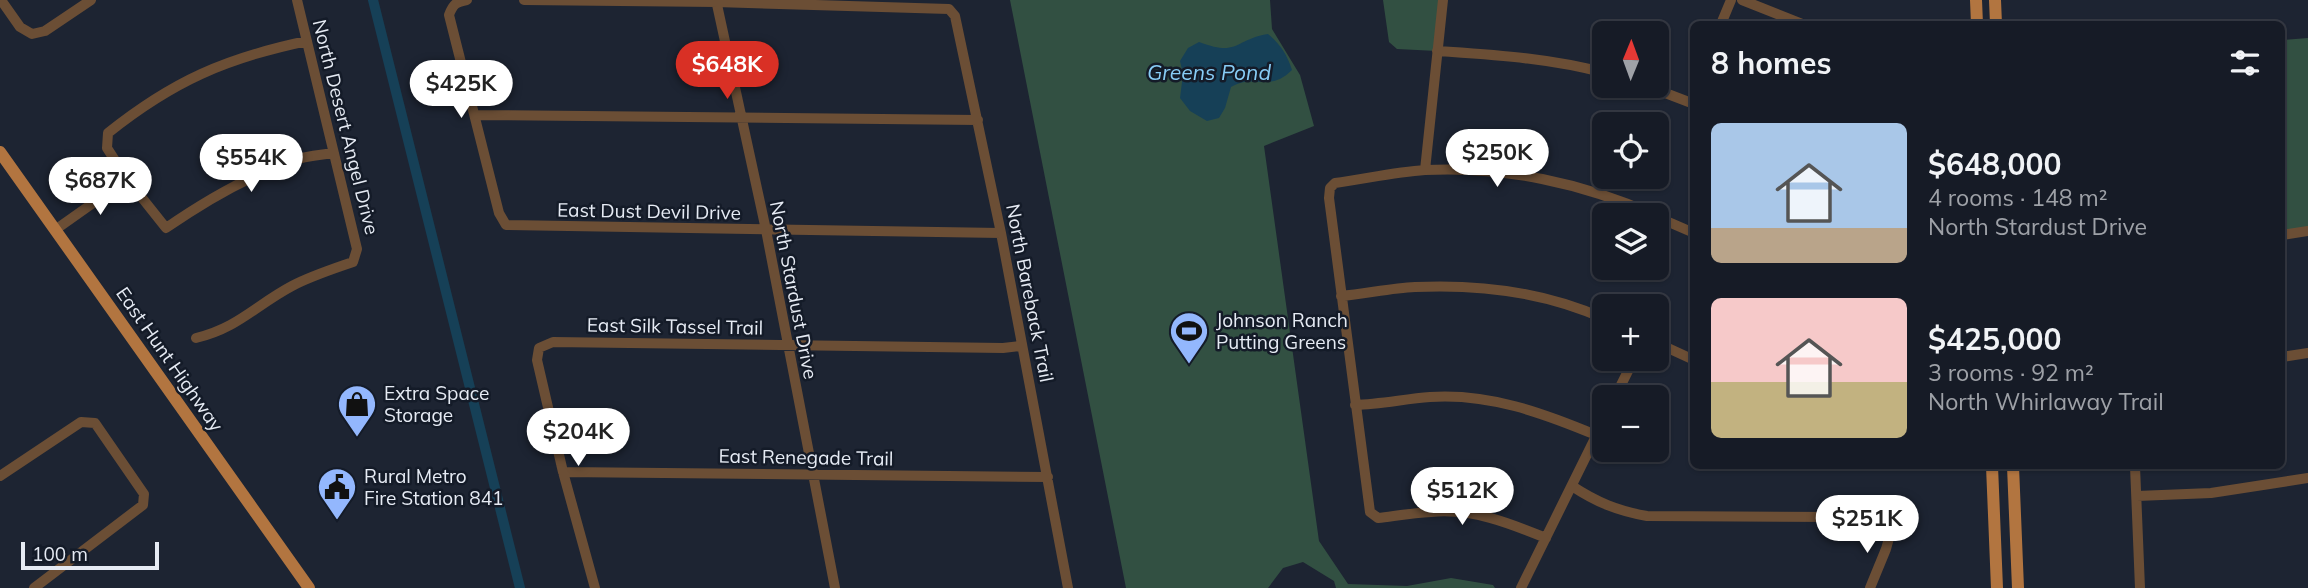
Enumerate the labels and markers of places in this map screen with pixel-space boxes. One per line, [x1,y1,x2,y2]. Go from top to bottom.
pin: $648K [678,42,776,101]
pin: $425K [412,60,510,120]
pin: $250K [1448,130,1546,189]
pin: $554K [202,134,300,194]
pin: $687K [51,158,149,217]
place label: Johnson Ranch Putting Greens [1216,308,1348,354]
sports icon: Johnson Ranch Putting Greens [1168,310,1210,365]
place label: Extra Space Storage [384,381,489,427]
shop icon: Extra Space Storage [336,383,378,438]
pin: $204K [529,408,627,468]
place label: Rural Metro Fire Station 841 [364,464,503,510]
public building icon: Rural Metro Fire Station 841 [316,466,358,521]
pin: $512K [1413,468,1511,527]
pin: $251K [1818,496,1916,555]

